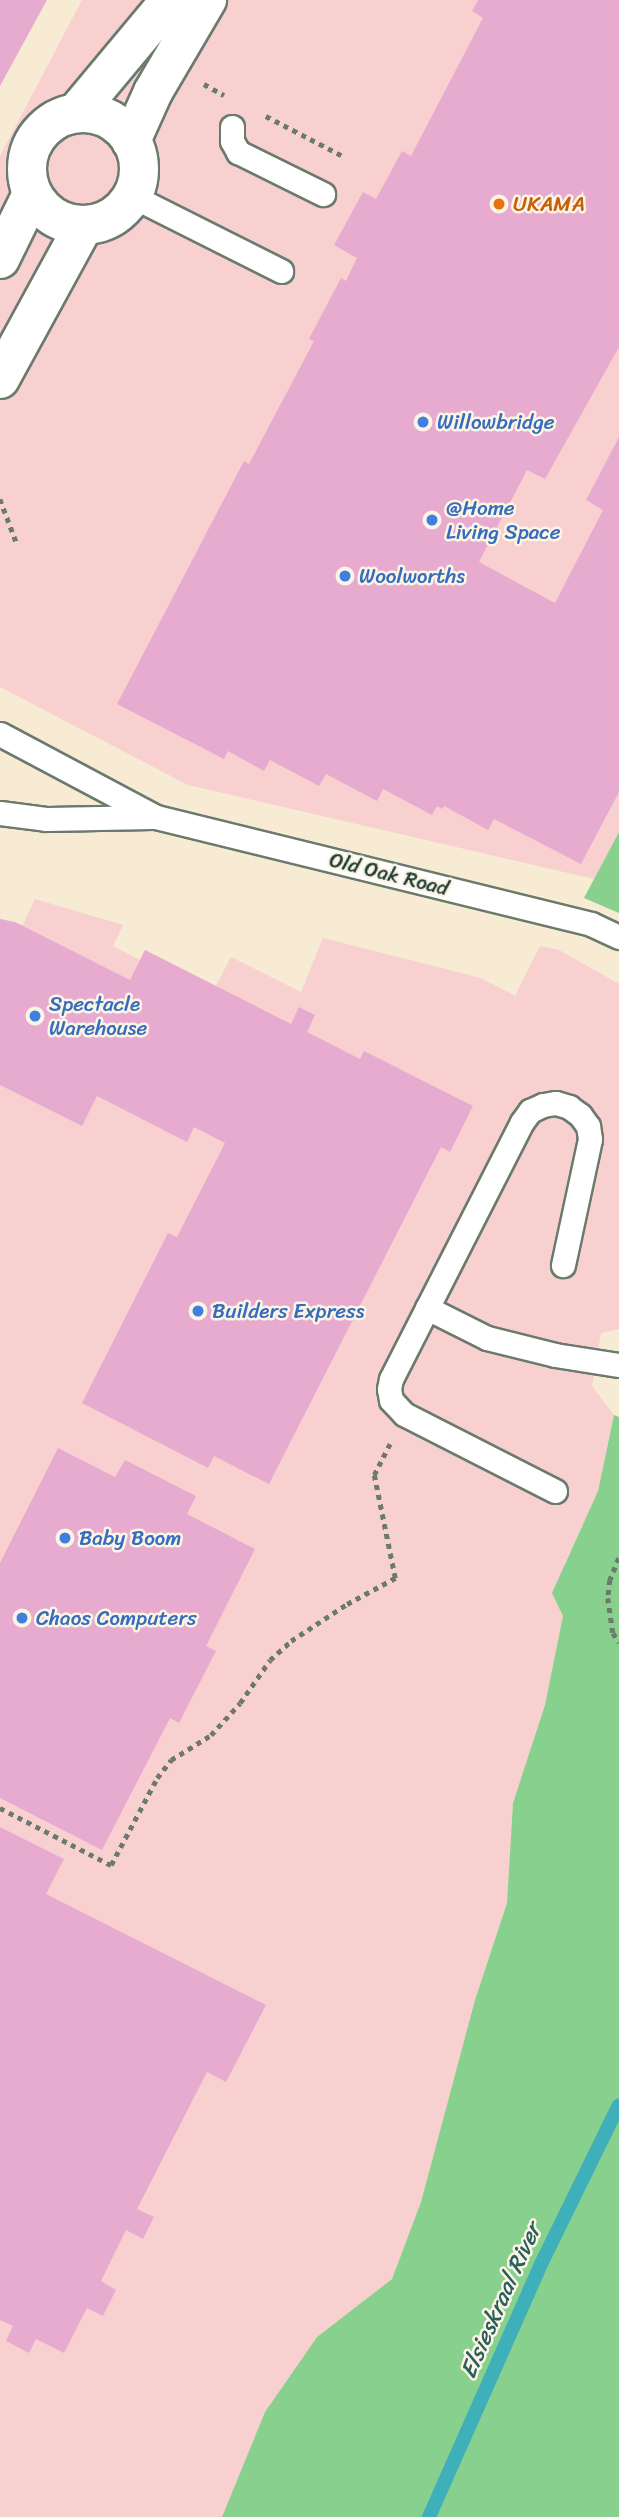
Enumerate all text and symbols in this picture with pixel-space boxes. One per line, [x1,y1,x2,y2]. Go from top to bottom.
place label: UKAMA [513,191,585,217]
marker: UKAMA [491,196,507,212]
place label: Willowbridge [437,409,555,435]
marker: Willowbridge [415,414,431,430]
place label: @Home Living Space [446,495,561,545]
marker: @Home Living Space [424,512,440,528]
place label: Woolworths [359,563,465,589]
marker: Woolworths [337,568,353,584]
street label: Old Oak Road [327,847,451,901]
place label: Spectacle Warehouse [49,991,147,1041]
marker: Spectacle Warehouse [27,1008,43,1024]
place label: Builders Express [212,1298,365,1324]
marker: Builders Express [190,1303,206,1319]
place label: Baby Boom [79,1525,181,1551]
marker: Baby Boom [57,1530,73,1546]
place label: Chaos Computers [36,1605,196,1631]
marker: Chaos Computers [14,1610,30,1626]
water label: Elsieskraal River [454,2219,548,2383]

